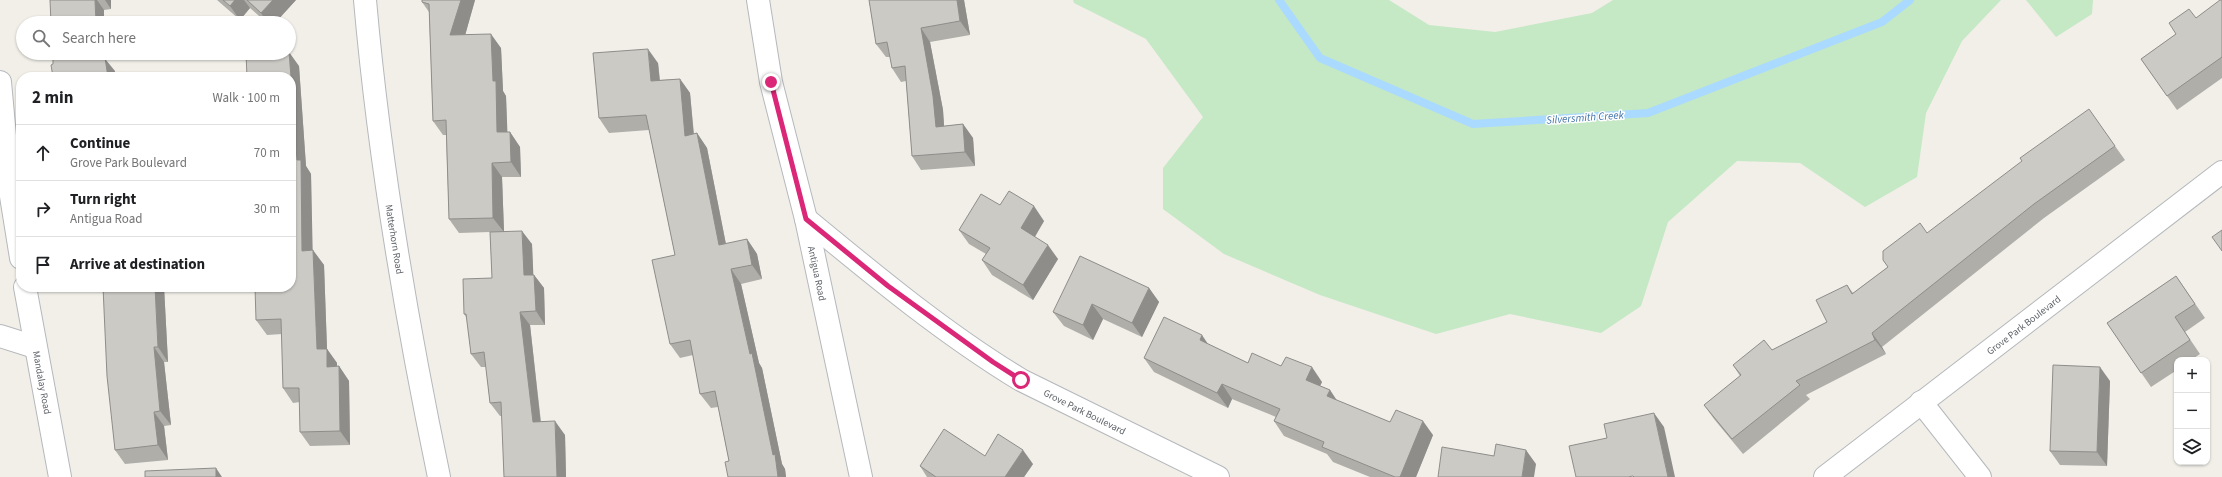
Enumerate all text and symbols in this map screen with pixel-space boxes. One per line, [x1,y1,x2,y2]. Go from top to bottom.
search box [16,16,296,60]
icon: search [30,27,52,49]
text: Search here [62,28,136,49]
route end [762,73,780,91]
text: 2 min [32,86,73,110]
text: Walk · 100 m [212,89,280,107]
water label: Silversmith Creek [1546,107,1625,128]
text: Continue [70,133,130,154]
icon: ahead [32,142,54,164]
text: 70 m [254,144,280,162]
text: Grove Park Boulevard [70,154,187,172]
text: Turn right [70,189,136,210]
icon: right [32,198,54,220]
text: 30 m [254,200,280,218]
street label: Matterhorn Road [382,203,406,275]
text: Antigua Road [70,210,142,228]
street label: Antigua Road [804,245,829,302]
icon: arrive [32,254,54,276]
text: Arrive at destination [70,254,205,275]
street label: Grove Park Boulevard [1984,292,2064,358]
street label: Mandalay Road [29,350,54,415]
map controls [2174,357,2210,465]
button: + [2174,357,2210,393]
route start [1012,371,1030,389]
street label: Grove Park Boulevard [1041,386,1128,439]
button: − [2174,393,2210,429]
button: layers [2174,429,2210,465]

